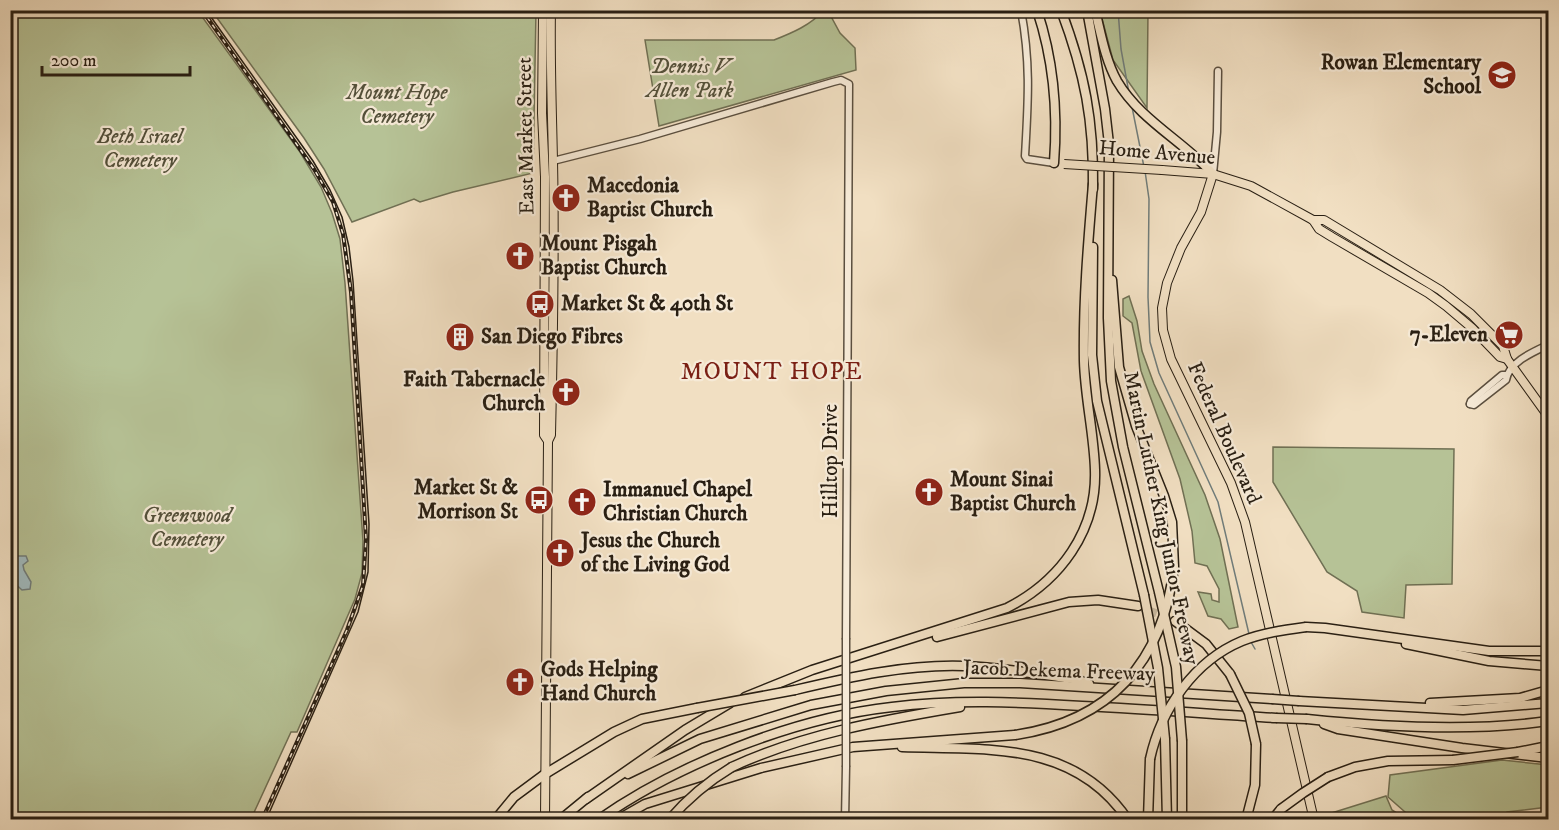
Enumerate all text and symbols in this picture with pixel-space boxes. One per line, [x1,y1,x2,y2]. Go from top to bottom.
scale bar [42,39,190,77]
text: 200 m [51,50,97,72]
place label: Rowan Elementary School [1321,50,1482,100]
park label: Dennis V Allen Park [644,54,734,104]
street label: East Market Street [512,57,540,215]
school or university icon: Rowan Elementary School [1486,59,1518,91]
park label: Mount Hope Cemetery [345,80,448,130]
park label: Beth Israel Cemetery [96,124,185,174]
street label: Home Avenue [1098,135,1217,171]
place label: Macedonia Baptist Church [587,173,714,223]
church icon: Macedonia Baptist Church [550,182,582,214]
place label: Mount Pisgah Baptist Church [541,231,668,281]
church icon: Mount Pisgah Baptist Church [504,240,536,272]
bus stop icon: Market St & 40th St [524,288,556,320]
place label: Market St & 40th St [561,291,734,317]
supermarket icon: 7-Eleven [1493,319,1525,351]
building icon: San Diego Fibres [444,321,476,353]
place label: 7-Eleven [1410,322,1489,348]
place label: San Diego Fibres [481,324,623,350]
district label: MOUNT HOPE [681,357,863,387]
street label: Federal Boulevard [1181,358,1267,509]
place label: Faith Tabernacle Church [403,367,546,417]
street label: Martin Luther King Junior Freeway [1117,369,1205,668]
church icon: Faith Tabernacle Church [550,376,582,408]
street label: Hilltop Drive [818,404,844,518]
place label: Mount Sinai Baptist Church [950,467,1077,517]
place label: Market St & Morrison St [414,475,518,525]
church icon: Mount Sinai Baptist Church [913,476,945,508]
place label: Immanuel Chapel Christian Church [603,477,753,527]
bus stop icon: Market St & Morrison St [523,484,555,516]
church icon: Immanuel Chapel Christian Church [566,486,598,518]
park label: Greenwood Cemetery [143,503,234,553]
place label: Jesus the Church of the Living God [579,528,730,578]
church icon: Jesus the Church of the Living God [544,537,576,569]
street label: Jacob Dekema Freeway [961,655,1156,687]
place label: Gods Helping Hand Church [541,657,658,707]
church icon: Gods Helping Hand Church [504,666,536,698]

